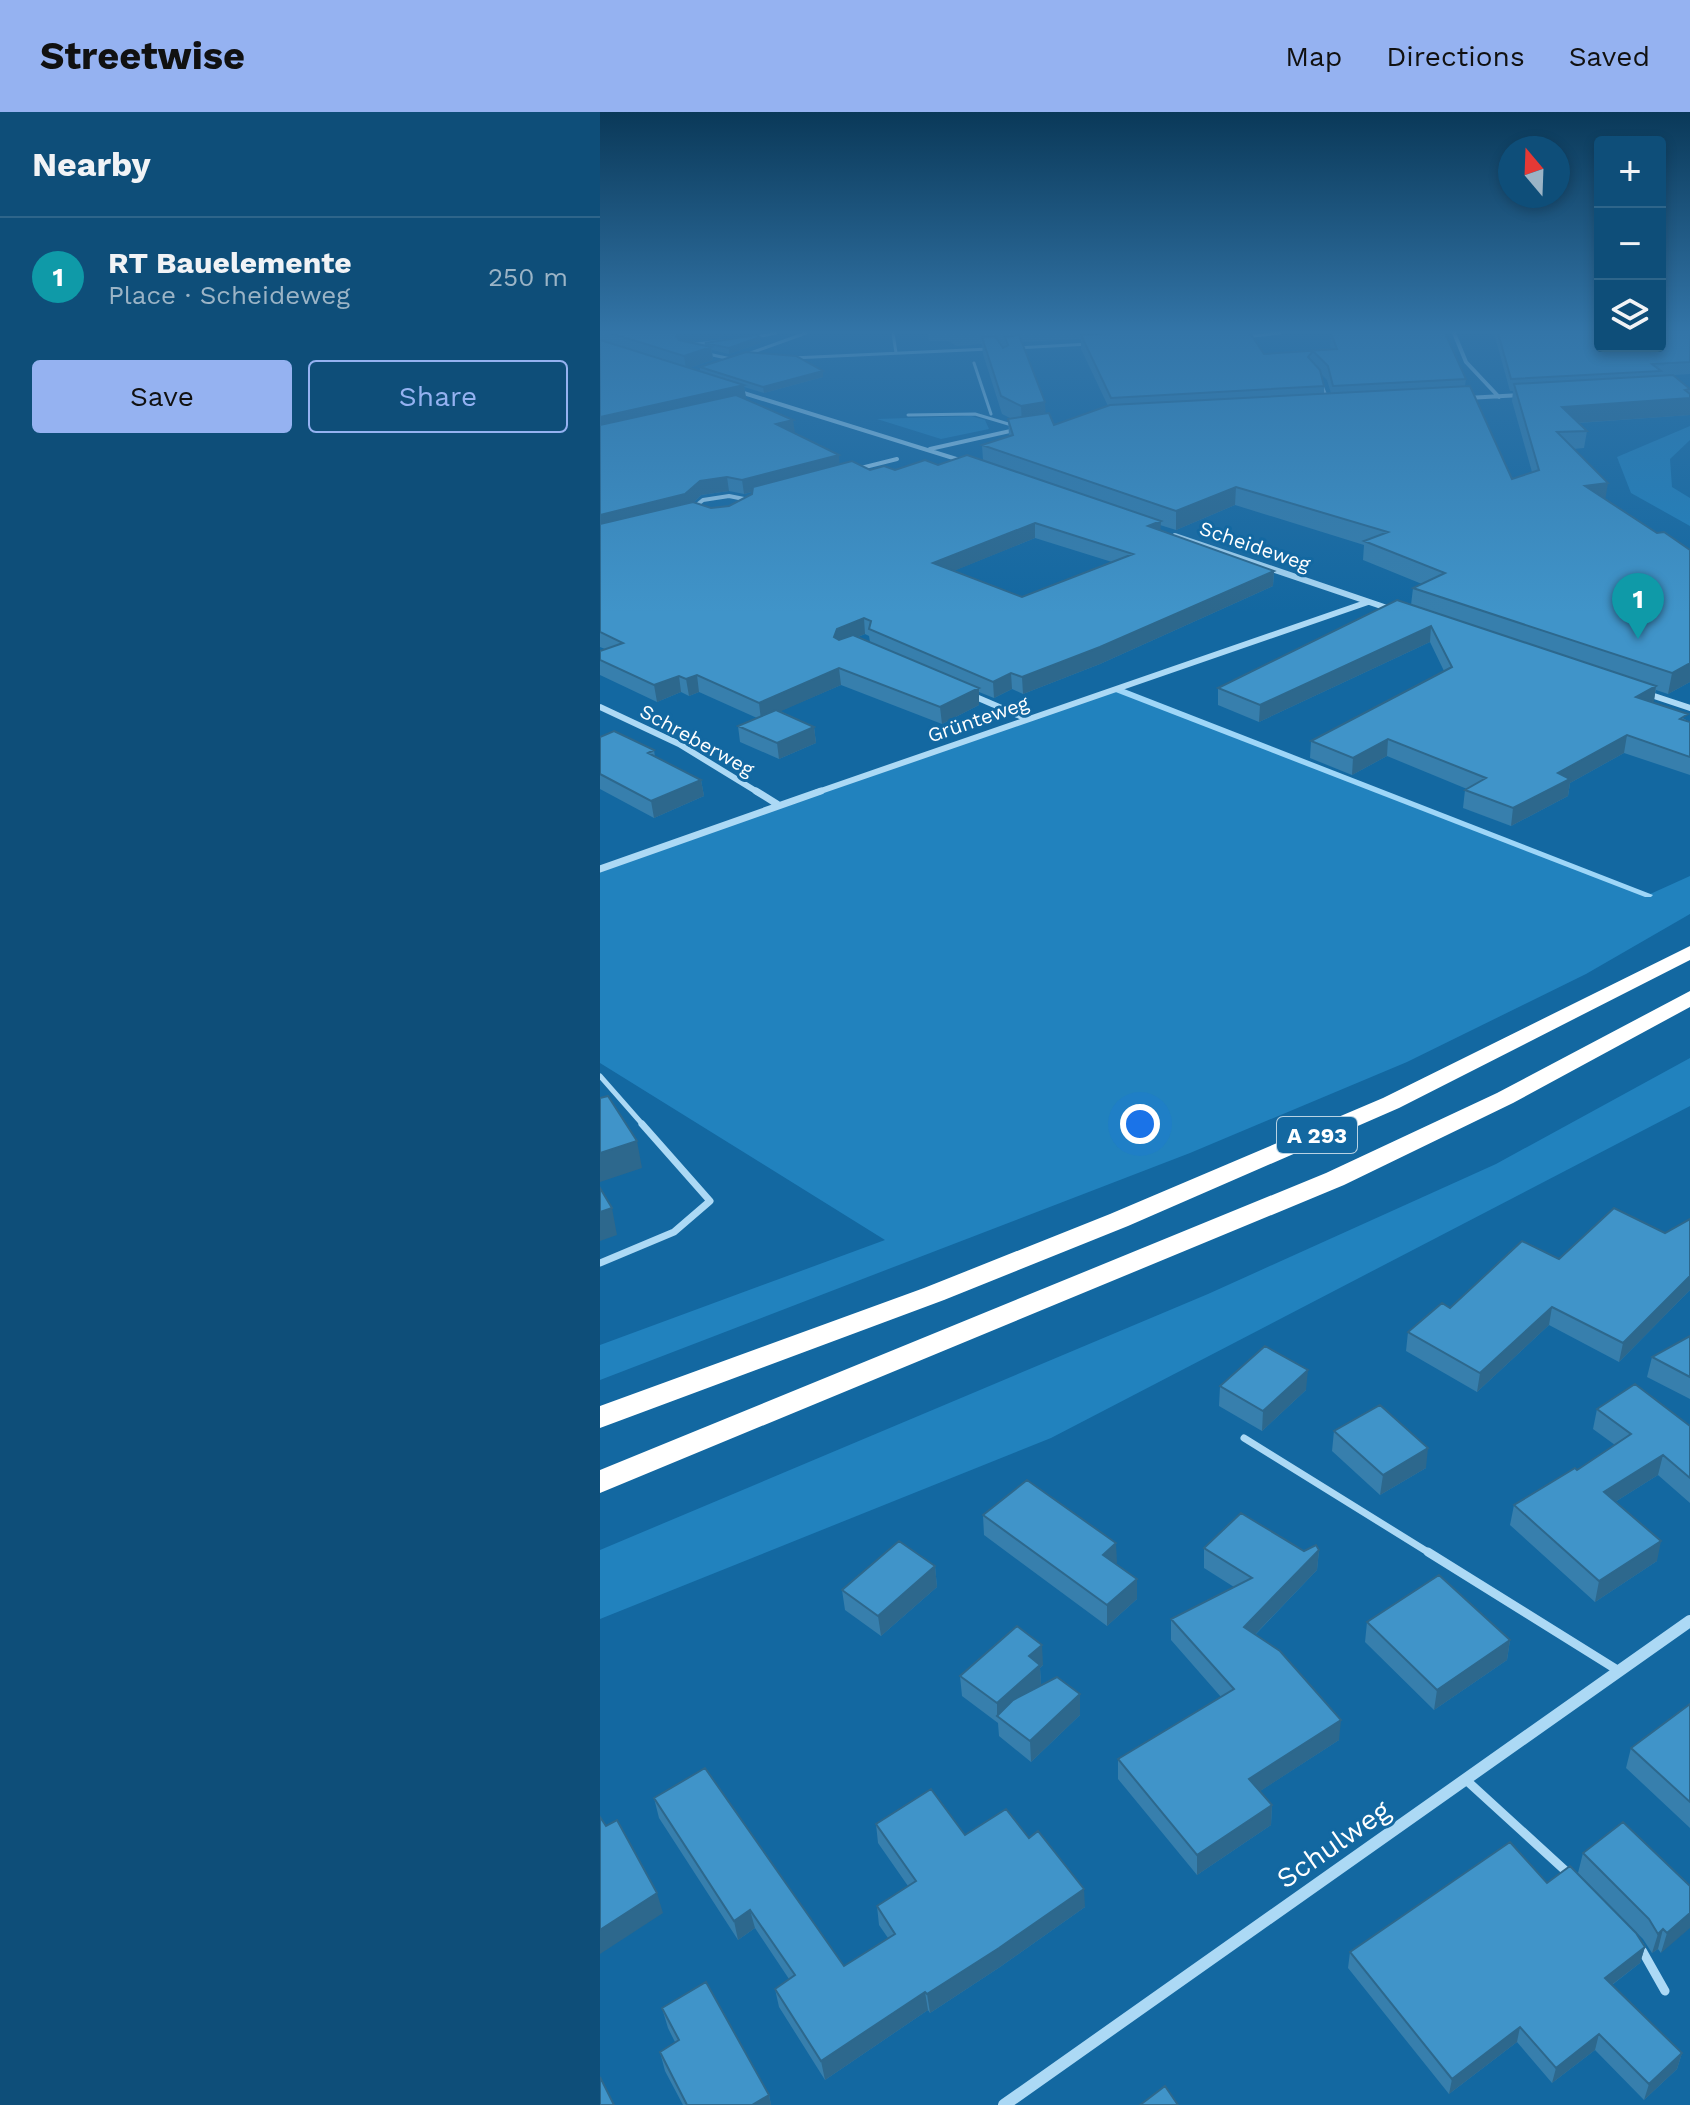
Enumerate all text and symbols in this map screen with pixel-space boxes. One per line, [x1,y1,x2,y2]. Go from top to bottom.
text: Streetwise [40,34,245,78]
text: Map [1285,40,1342,73]
text: Directions [1386,40,1525,73]
text: Saved [1569,40,1650,73]
north arrow [1498,136,1570,208]
map controls [1594,136,1666,352]
button: + [1594,136,1666,208]
text: Nearby [32,144,151,184]
button: − [1594,208,1666,280]
text: RT Bauelemente [108,245,352,280]
text: 1 [52,262,64,292]
text: 250 m [488,262,568,292]
text: Place · Scheideweg [108,280,350,310]
button: layers [1594,280,1666,352]
button: Save [32,360,292,433]
button: Share [308,360,568,433]
street label: Scheideweg [1196,516,1314,576]
pin: 1 [1612,573,1664,639]
street label: Grünteweg [924,690,1032,748]
street label: Schreberweg [636,699,758,781]
your location [1120,1104,1160,1144]
road number: A 293 [1277,1117,1357,1153]
street label: Schulweg [1270,1793,1396,1895]

